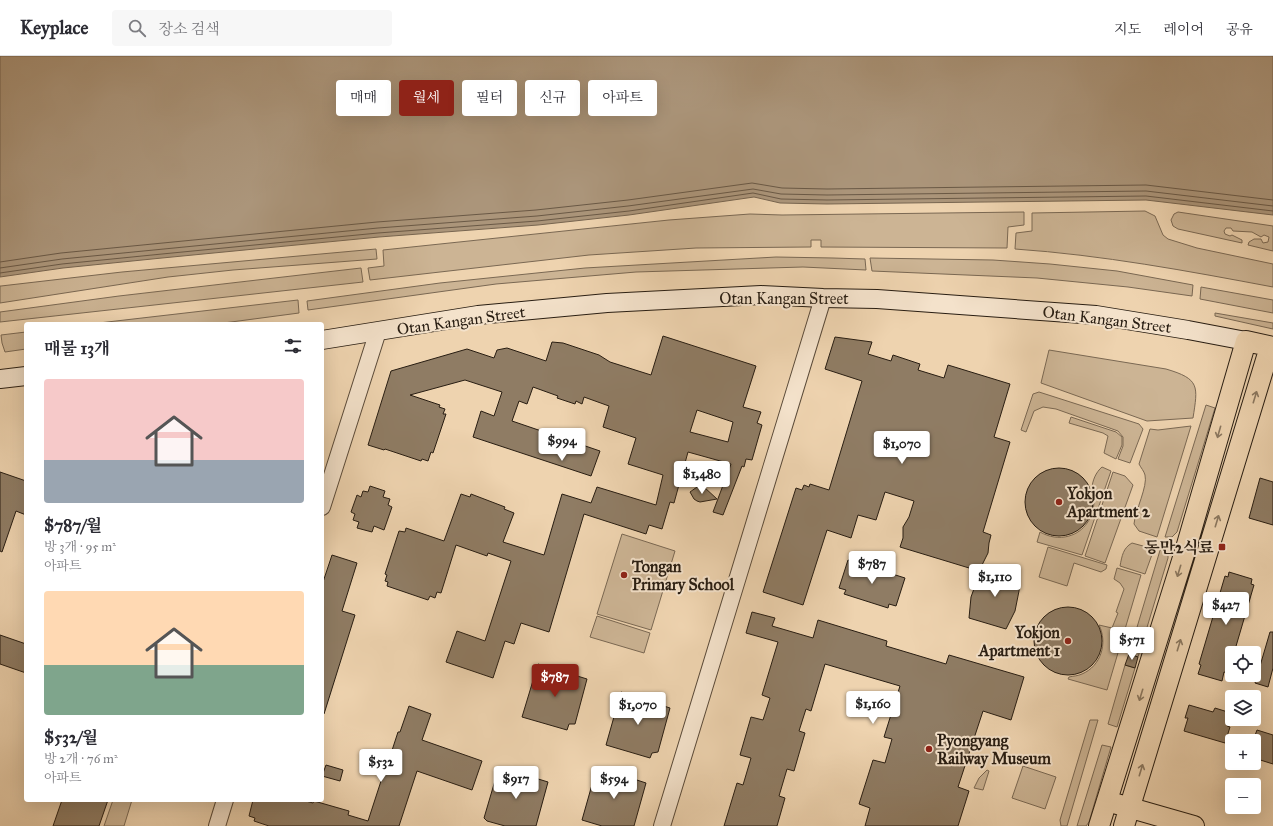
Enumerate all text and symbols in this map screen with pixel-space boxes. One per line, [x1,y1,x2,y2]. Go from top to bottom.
search box [112,10,392,46]
text: Keyplace [20,16,88,39]
icon: search [126,17,148,39]
text: 장소 검색 [158,20,220,38]
text: 지도 [1114,21,1141,38]
text: 레이어 [1163,21,1204,38]
text: 공유 [1226,21,1253,38]
chip: 매매 [336,80,391,116]
chip: 월세 [399,80,454,116]
chip: 필터 [462,80,517,116]
chip: 신규 [525,80,580,116]
chip: 아파트 [588,80,657,116]
street label: Otan Kangan Street [719,289,849,309]
street label: Otan Kangan Street [396,302,527,340]
street label: Otan Kangan Street [1041,302,1173,338]
icon: filters [282,335,304,357]
text: 매물 13개 [44,338,110,359]
one-way arrow [1252,390,1259,403]
icon: home [138,405,210,477]
one-way arrow [1215,426,1222,439]
pin: $994 [538,428,586,462]
pin: $1,070 [869,431,935,465]
text: $994 [547,433,577,449]
text: $1,070 [883,436,921,452]
pin: $1,480 [669,461,735,495]
text: $1,480 [683,466,721,482]
place label: Yokjon Apartment 2 [1066,484,1151,522]
marker: Yokjon Apartment 2 [1054,497,1064,507]
text: $787/월 [44,515,102,536]
one-way arrow [1214,515,1221,528]
place label: 동만2식료 [1144,538,1215,557]
text: 방 3개 · 95 m² [44,539,116,555]
marker: 동만2식료 [1217,542,1227,552]
pin: $787 [848,551,896,585]
text: $787 [858,556,886,572]
place label: Tongan Primary School [631,557,735,595]
text: 아파트 [44,558,82,574]
pin: $1,110 [962,564,1028,598]
one-way arrow [1175,564,1182,577]
text: $1,110 [978,569,1012,585]
marker: Tongan Primary School [619,570,629,580]
pin: $427 [1202,592,1250,626]
text: $427 [1212,597,1240,613]
icon: home [138,617,210,689]
place label: Yokjon Apartment 1 [978,623,1061,661]
pin: $571 [1108,627,1156,661]
text: $571 [1119,632,1145,648]
marker: Yokjon Apartment 1 [1063,636,1073,646]
one-way arrow [1176,639,1183,652]
map controls [1225,646,1261,814]
button: locate [1225,646,1261,682]
pin: $787 [531,664,579,698]
text: $787 [541,669,569,685]
one-way arrow [1137,688,1144,701]
button: layers [1225,690,1261,726]
pin: $1,160 [840,691,906,725]
pin: $1,070 [605,692,671,726]
text: $1,160 [855,696,891,712]
text: $1,070 [619,697,657,713]
text: $532/월 [44,727,98,748]
place label: Pyongyang Railway Museum [937,731,1051,769]
button: + [1225,734,1261,770]
marker: Pyongyang Railway Museum [924,744,934,754]
pin: $532 [357,749,405,783]
text: 방 2개 · 76 m² [44,751,118,767]
text: $532 [368,754,394,770]
one-way arrow [1138,764,1145,777]
pin: $917 [492,766,540,800]
pin: $594 [590,766,638,800]
text: 아파트 [44,770,82,786]
text: $917 [503,771,529,787]
text: $594 [600,771,628,787]
button: − [1225,778,1261,814]

